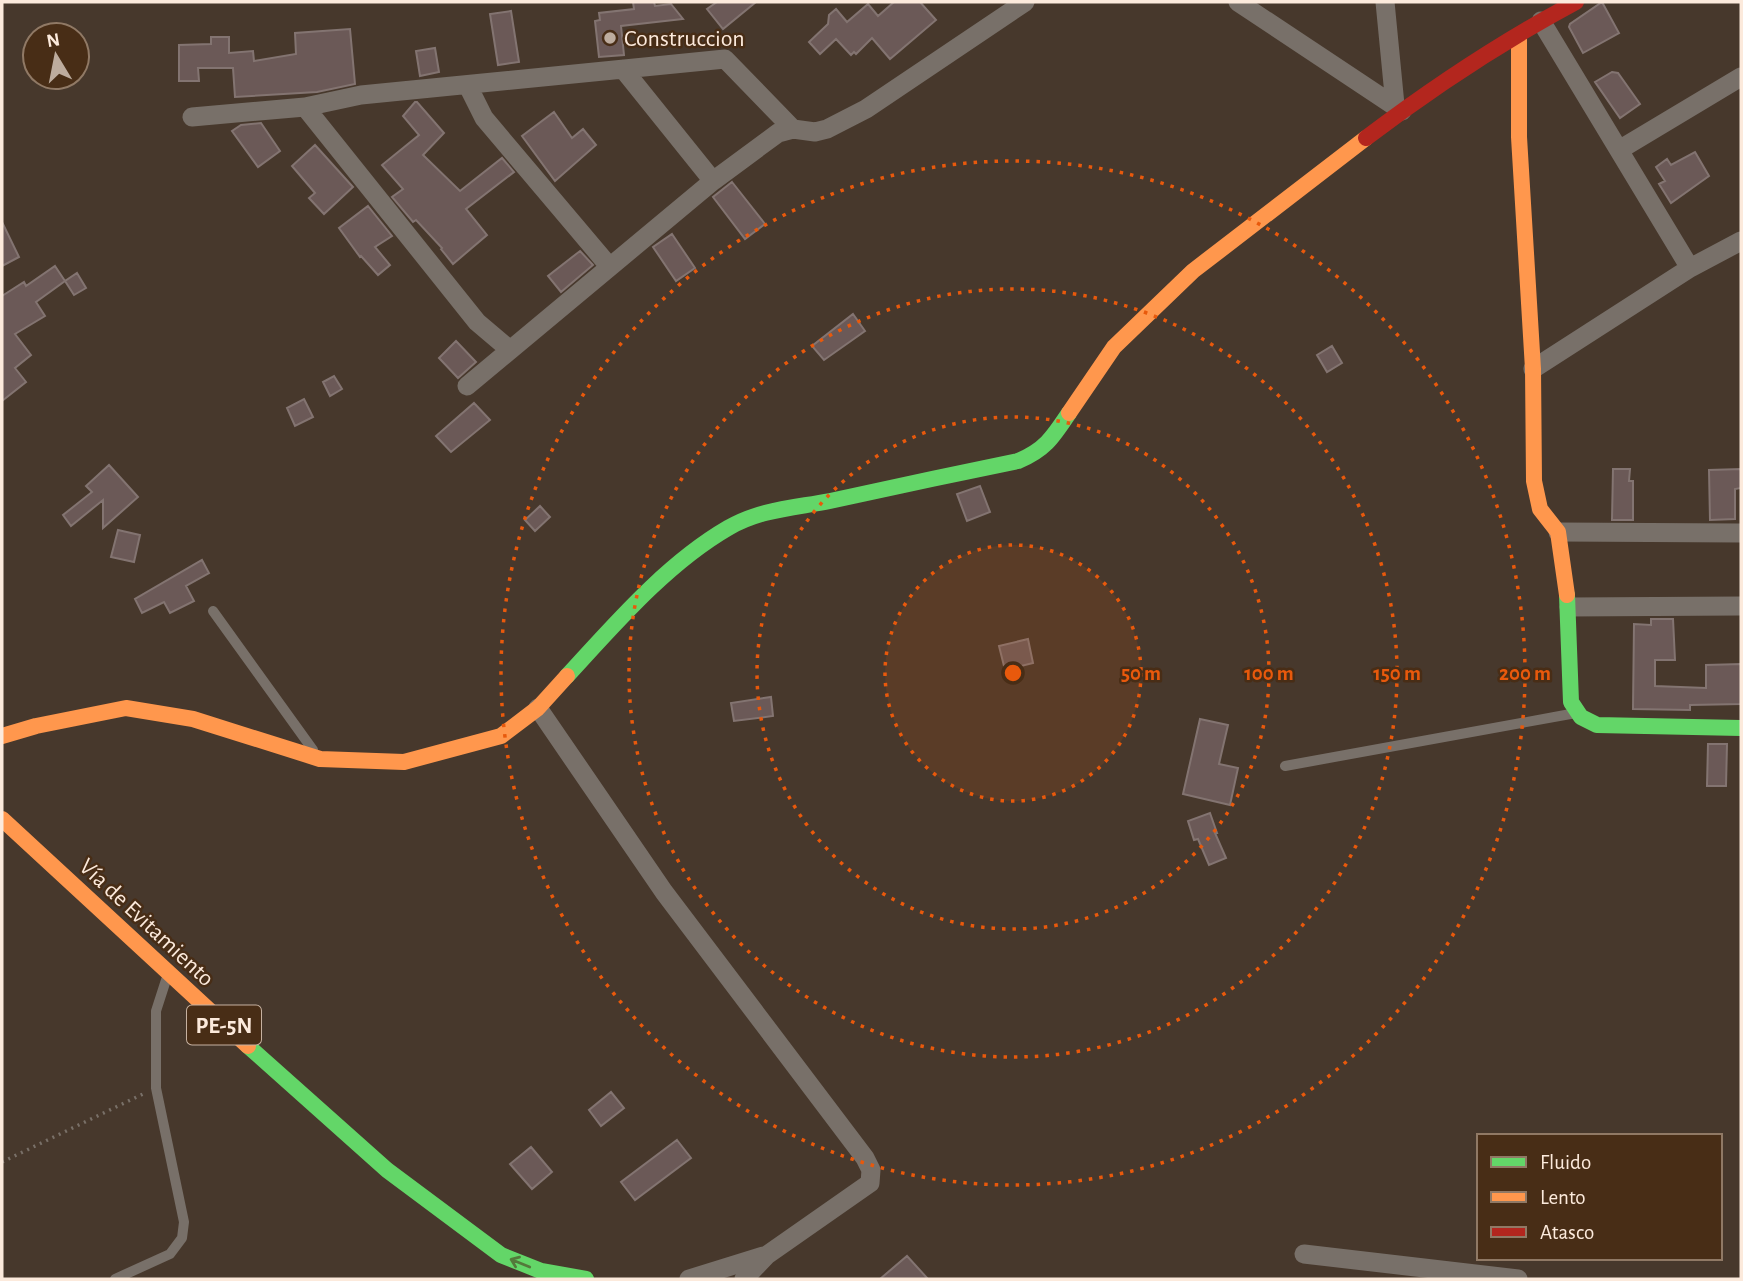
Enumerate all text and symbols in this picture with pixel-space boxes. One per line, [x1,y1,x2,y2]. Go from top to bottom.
north arrow [21,21,91,91]
place label: Construccion [624,27,745,51]
text: N [45,30,61,51]
marker: Construccion [602,30,618,46]
centre of rings [1001,661,1025,685]
text: 50 m [1121,663,1161,684]
text: 100 m [1244,663,1294,684]
text: 150 m [1373,663,1421,684]
text: 200 m [1499,663,1551,684]
street label: Vía de Evitamiento [74,854,218,991]
road number: PE-5N [187,1006,261,1044]
legend [1477,1134,1722,1260]
text: Fluido [1540,1152,1591,1173]
text: Lento [1540,1187,1586,1208]
text: Atasco [1540,1222,1594,1243]
one-way arrow [510,1255,531,1268]

